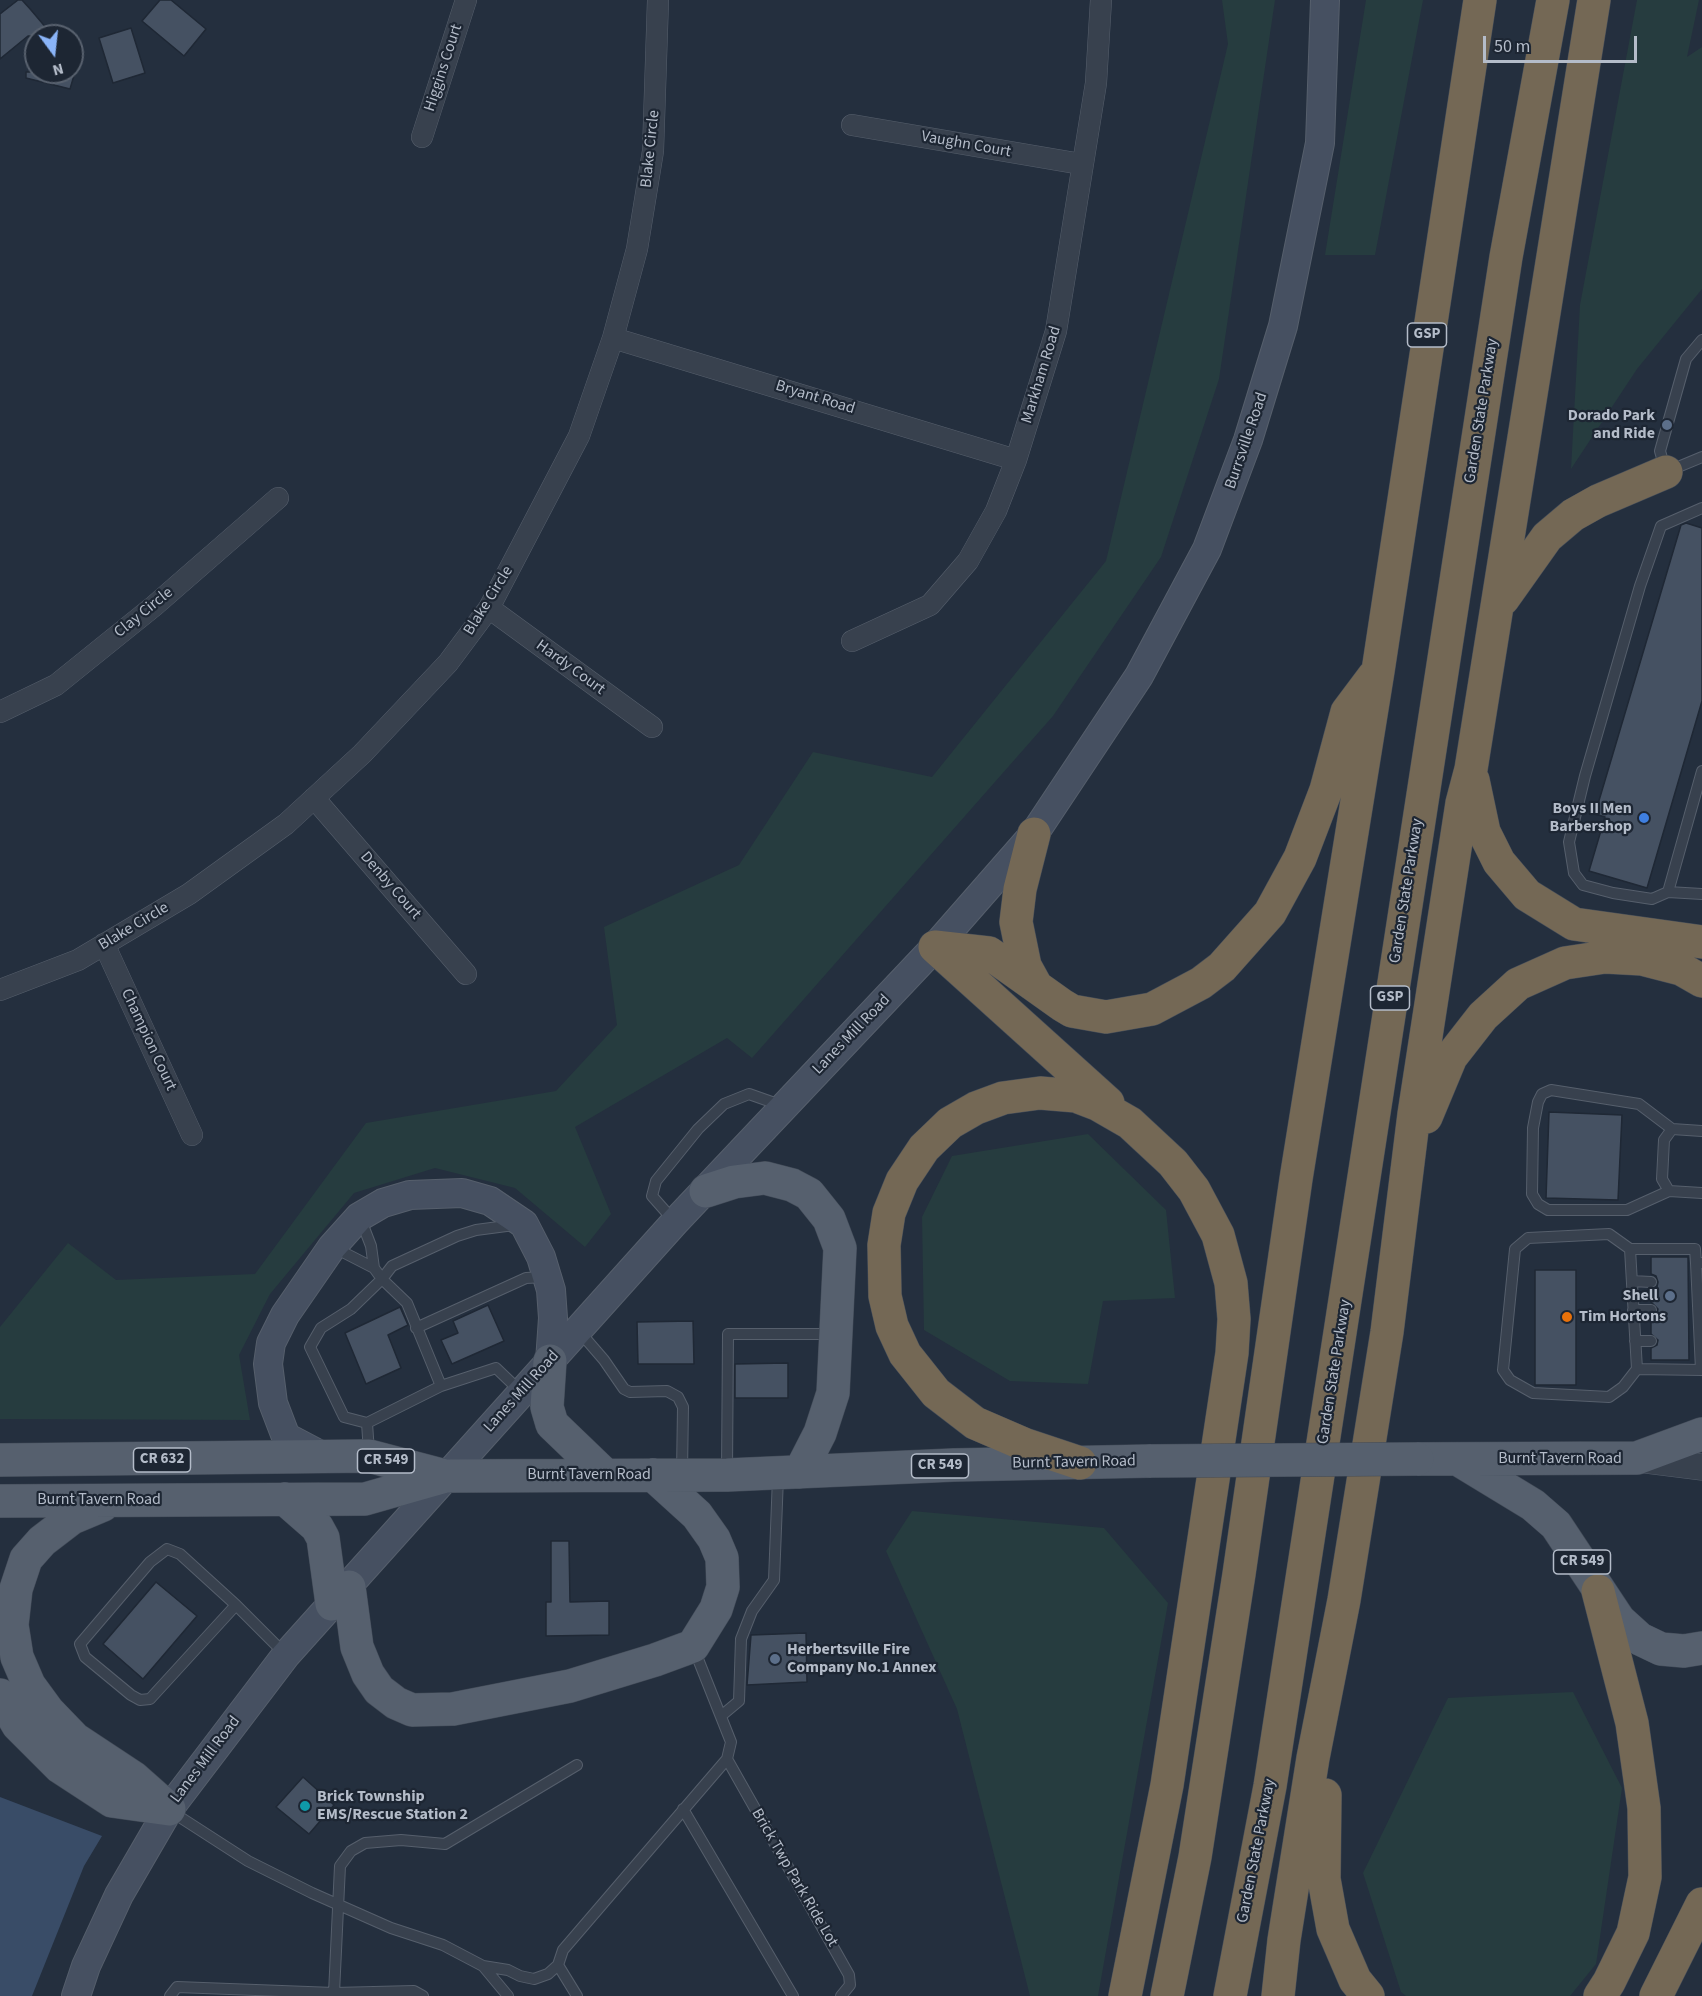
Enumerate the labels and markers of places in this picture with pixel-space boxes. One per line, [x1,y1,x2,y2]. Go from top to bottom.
place label: Dorado Park and Ride [1568,406,1655,444]
marker: Dorado Park and Ride [1660,418,1674,432]
place label: Boys II Men Barbershop [1550,799,1632,837]
marker: Boys II Men Barbershop [1637,811,1651,825]
place label: Shell [1623,1286,1658,1306]
marker: Shell [1663,1289,1677,1303]
place label: Tim Hortons [1579,1307,1666,1327]
marker: Tim Hortons [1560,1310,1574,1324]
place label: Herbertsville Fire Company No.1 Annex [787,1640,937,1678]
marker: Herbertsville Fire Company No.1 Annex [768,1652,782,1666]
place label: Brick Township EMS/Rescue Station 2 [317,1787,468,1825]
marker: Brick Township EMS/Rescue Station 2 [298,1799,312,1813]

